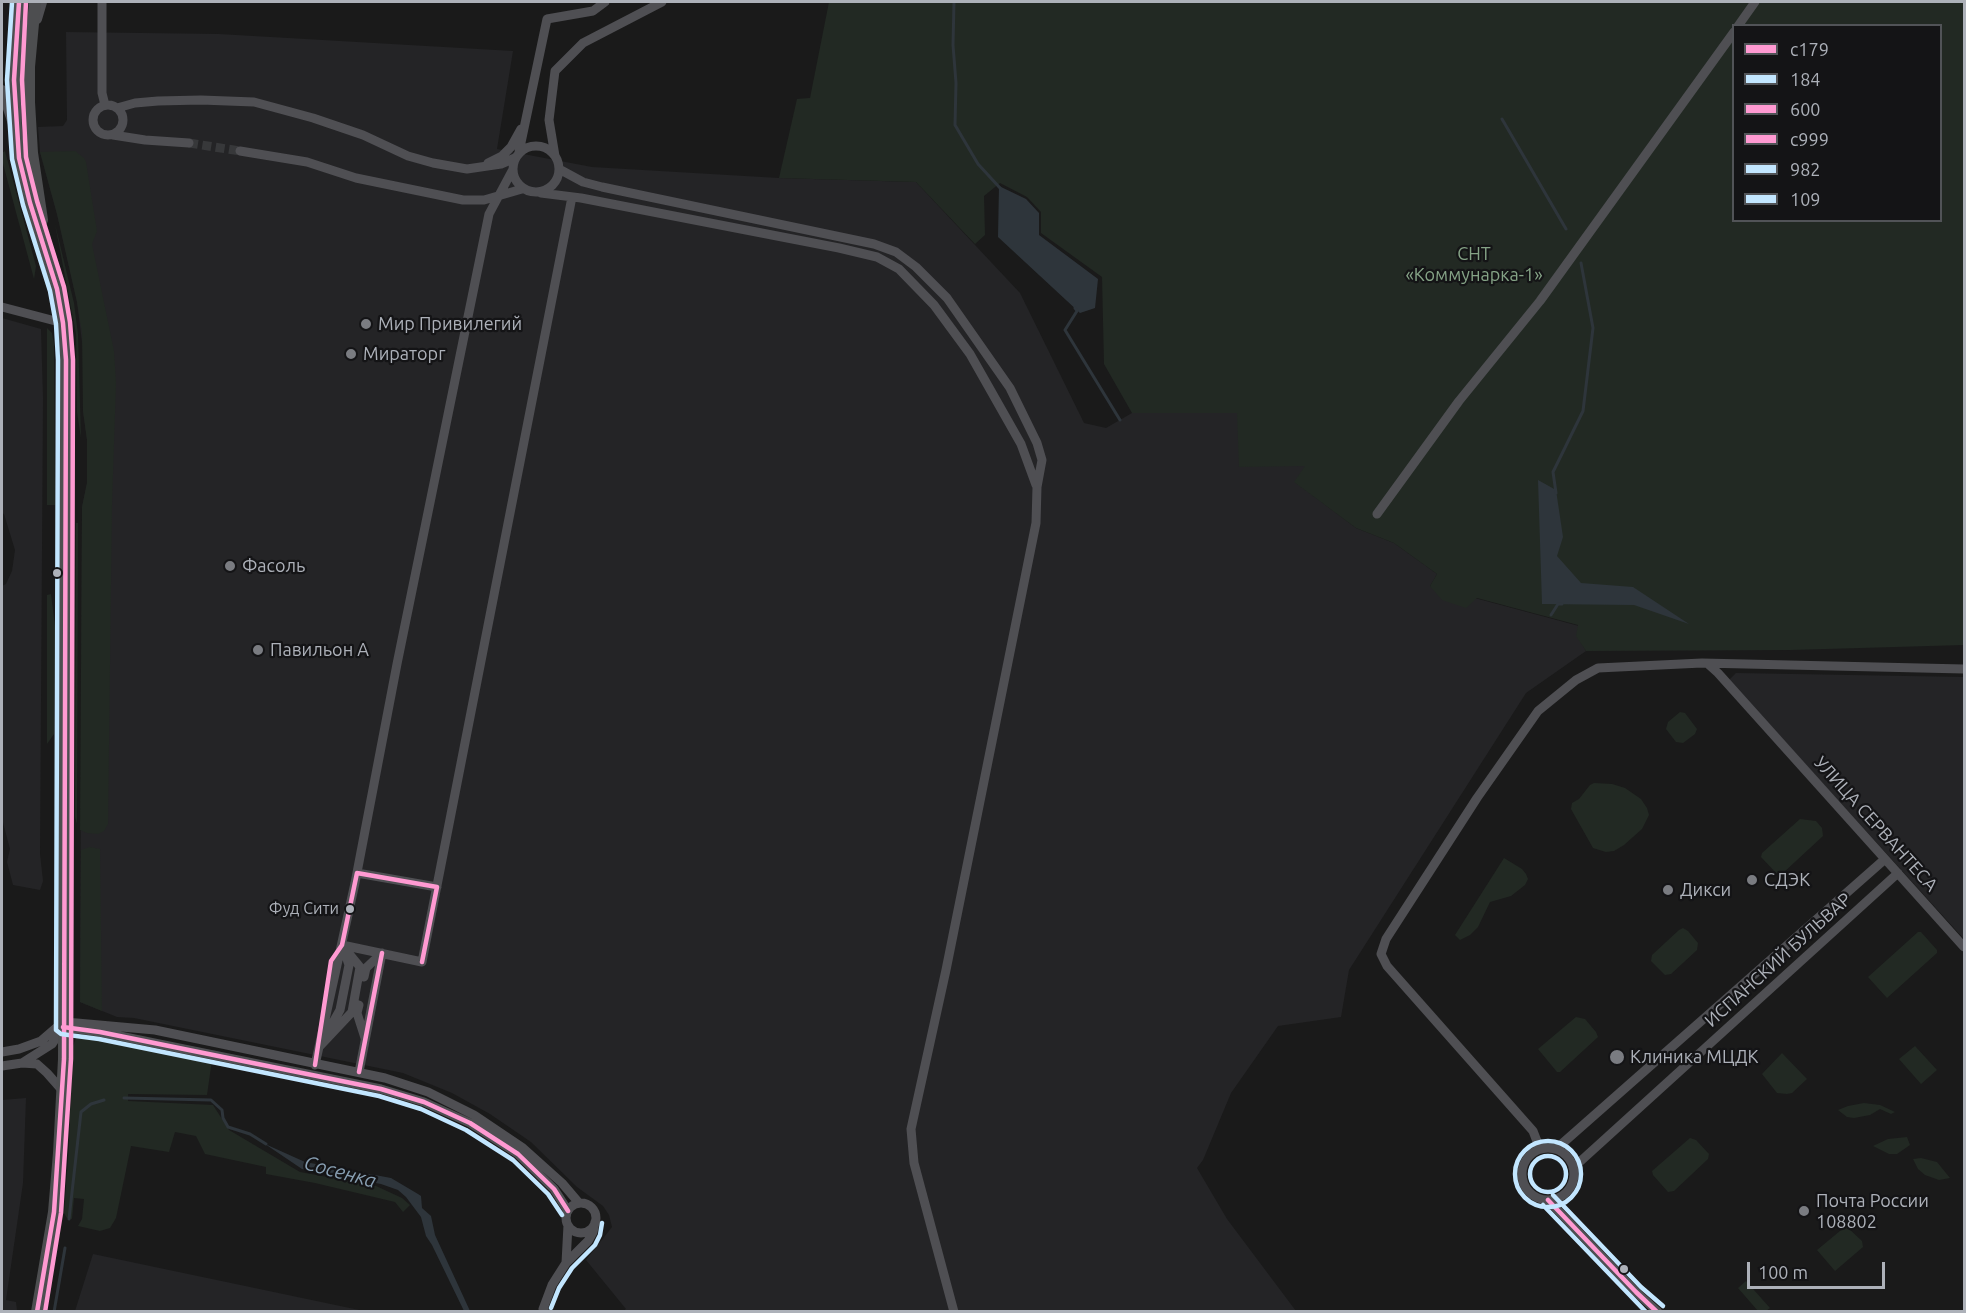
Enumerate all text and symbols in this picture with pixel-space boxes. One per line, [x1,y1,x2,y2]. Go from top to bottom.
legend [1732,24,1942,222]
text: с179 [1790,39,1829,59]
text: 184 [1790,69,1820,89]
text: 600 [1790,99,1820,119]
text: с999 [1790,129,1829,149]
text: 982 [1790,159,1820,179]
text: 109 [1790,189,1820,209]
park label: СНТ «Коммунарка-1» [1405,243,1543,286]
place label: Мир Привилегий [378,313,522,335]
marker: Мир Привилегий [359,317,373,331]
place label: Мираторг [363,343,445,365]
marker: Мираторг [344,347,358,361]
place label: Фасоль [242,555,305,577]
marker: Фасоль [223,559,237,573]
unlabelled marker [51,567,63,579]
place label: Павильон А [270,639,369,661]
marker: Павильон А [251,643,265,657]
street label: УЛИЦА СЕРВАНТЕСА [1810,752,1942,896]
place label: СДЭК [1764,869,1810,891]
marker: СДЭК [1745,873,1759,887]
place label: Дикси [1680,879,1731,901]
marker: Дикси [1661,883,1675,897]
street label: ИСПАНСКИЙ БУЛЬВАР [1700,888,1856,1032]
place label: Фуд Сити [269,899,339,919]
marker: Фуд Сити [344,903,356,915]
place label: Клиника МЦДК [1630,1046,1759,1068]
marker: Клиника МЦДК [1608,1048,1626,1066]
water label: Сосенка [301,1151,379,1193]
place label: Почта России 108802 [1816,1190,1929,1232]
marker: Почта России 108802 [1797,1204,1811,1218]
scale bar [1750,1250,1888,1288]
text: 100 m [1758,1262,1808,1282]
unlabelled marker [1618,1263,1630,1275]

